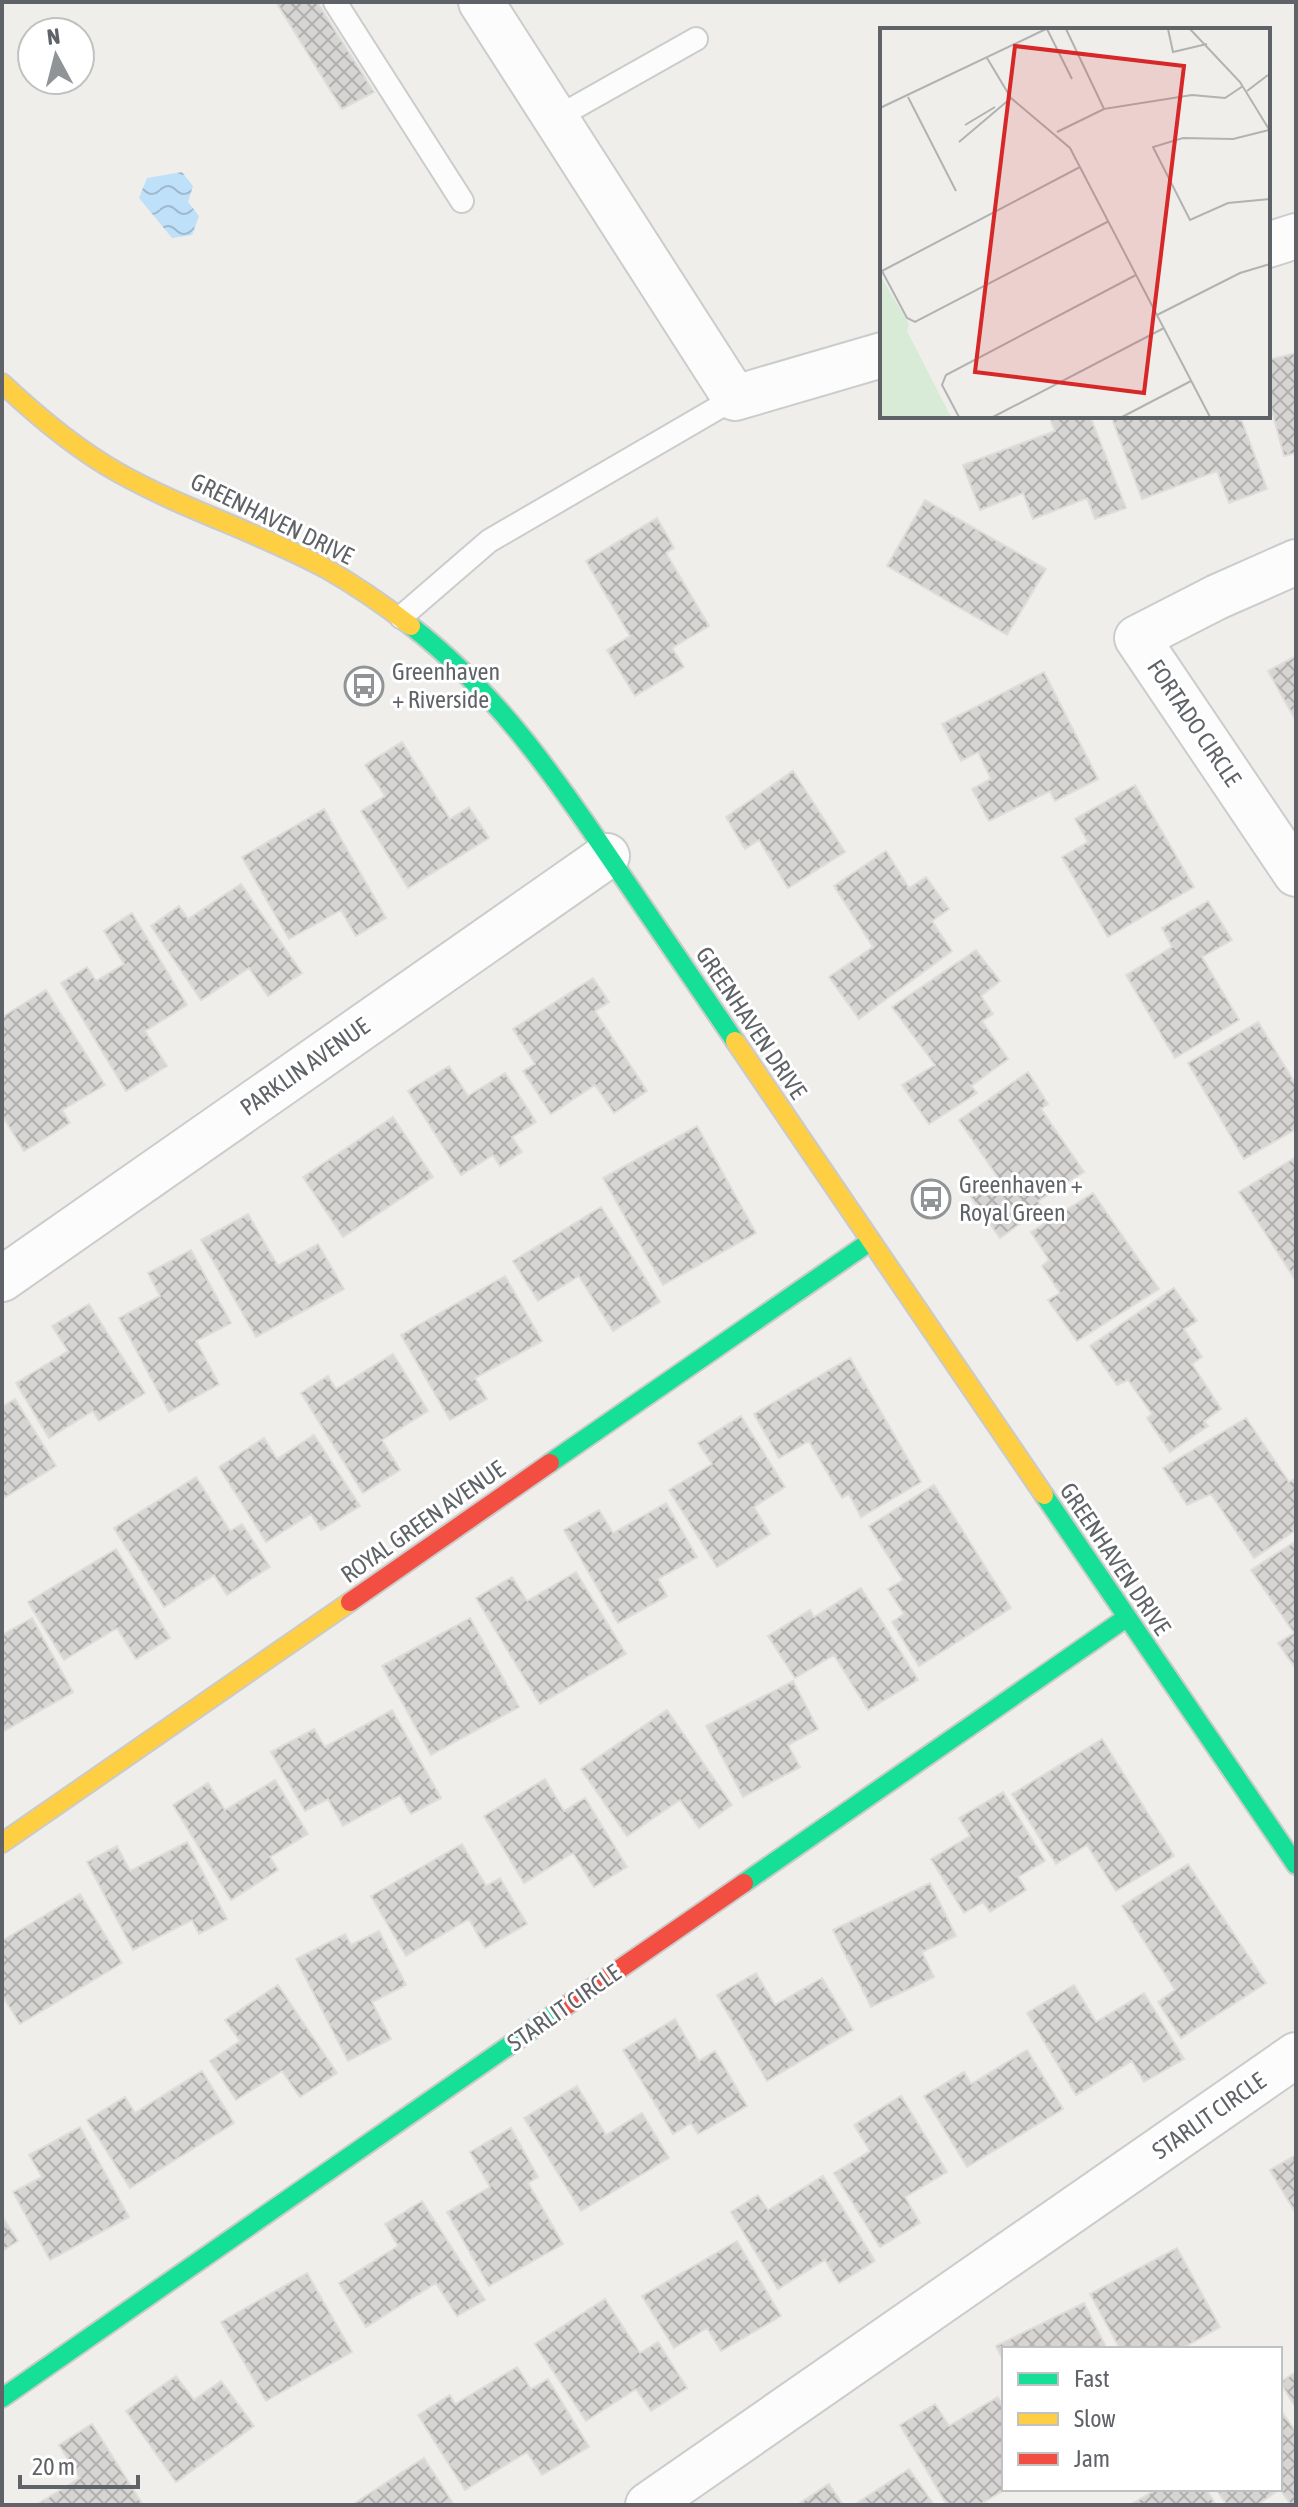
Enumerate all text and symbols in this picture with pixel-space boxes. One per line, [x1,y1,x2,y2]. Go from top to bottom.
north arrow [16,16,96,96]
text: N [46,22,62,50]
inset map [880,28,1270,418]
street label: GREENHAVEN DRIVE [187,468,358,570]
street label: FORTADO CIRCLE [1142,654,1247,791]
place label: Greenhaven + Riverside [392,658,500,713]
bus stop icon: Greenhaven + Riverside [343,665,385,707]
street label: GREENHAVEN DRIVE [691,942,812,1104]
street label: PARKLIN AVENUE [235,1012,374,1121]
place label: Greenhaven + Royal Green [959,1171,1083,1226]
bus stop icon: Greenhaven + Royal Green [910,1178,952,1220]
street label: ROYAL GREEN AVENUE [336,1455,510,1588]
street label: GREENHAVEN DRIVE [1055,1478,1176,1640]
street label: STARLIT CIRCLE [502,1959,625,2056]
street label: STARLIT CIRCLE [1147,2067,1270,2164]
legend [1002,2347,1282,2491]
text: Fast [1074,2365,1110,2392]
text: Slow [1074,2405,1116,2432]
scale bar [20,2439,138,2489]
text: Jam [1074,2445,1110,2472]
text: 20 m [32,2453,75,2480]

